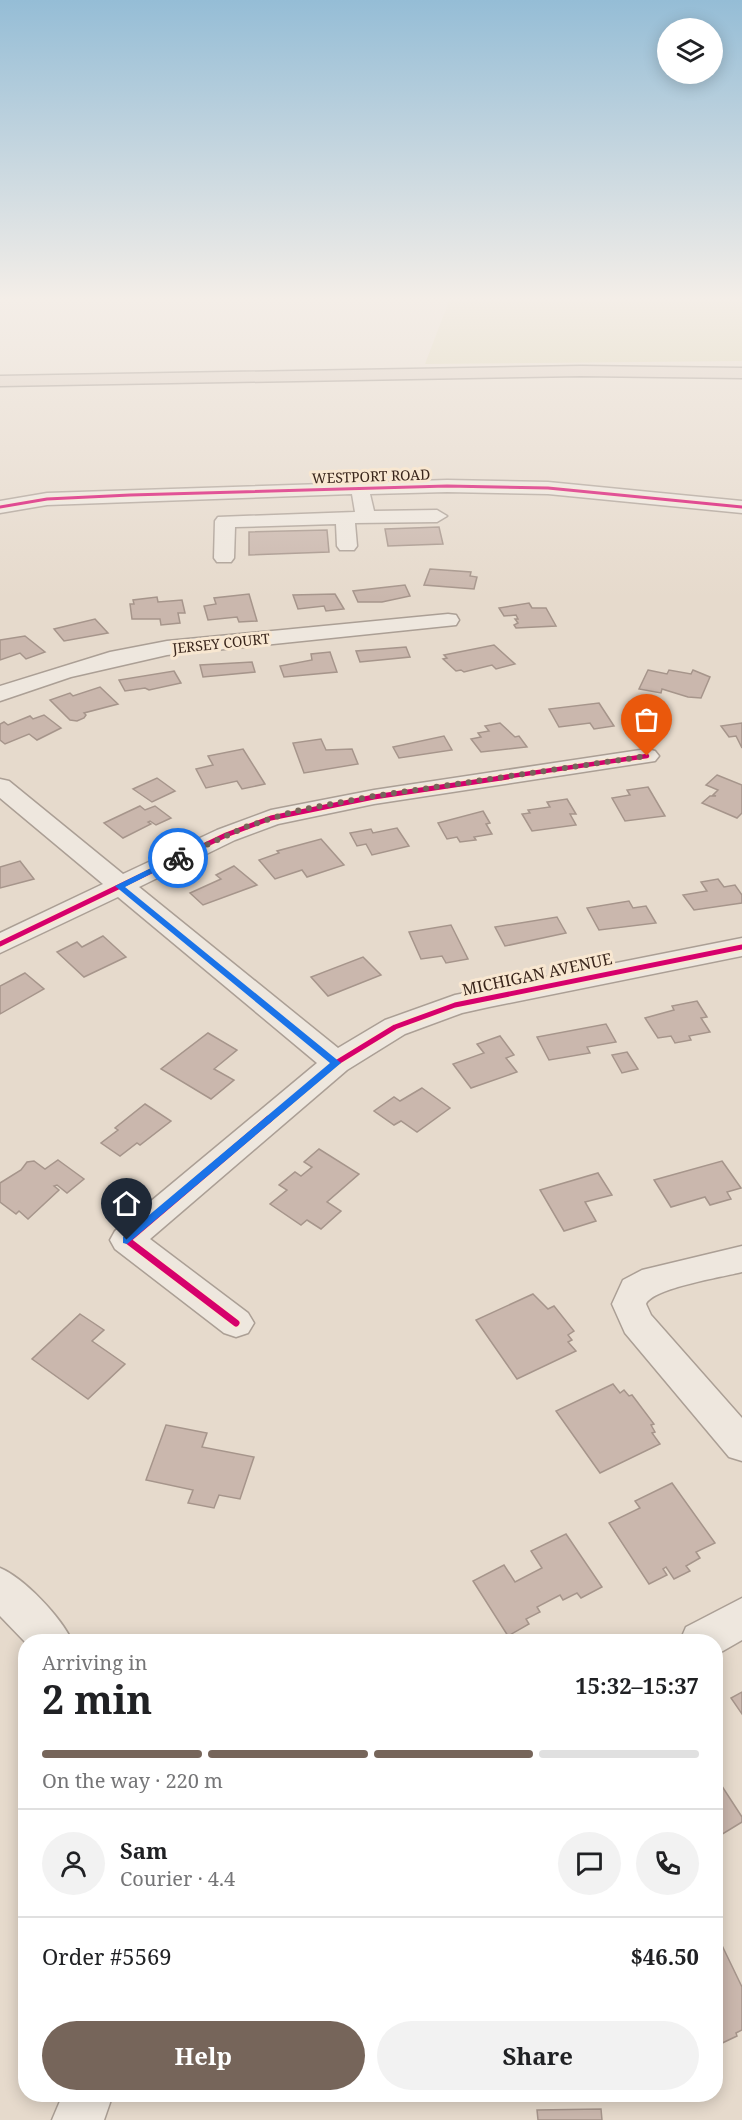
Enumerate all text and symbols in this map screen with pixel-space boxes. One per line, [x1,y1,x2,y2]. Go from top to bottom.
map controls [657,18,723,84]
button: layers [657,18,723,84]
street label: WESTPORT ROAD [312,464,430,488]
street label: JERSEY COURT [170,628,271,658]
pin [621,694,672,756]
icon: bag [630,703,663,736]
courier [148,828,208,888]
icon: bike [162,842,195,875]
street label: MICHIGAN AVENUE [460,947,614,1001]
pin [101,1178,152,1240]
icon: home [110,1187,143,1220]
text: Arriving in [42,1649,147,1676]
text: 15:32–15:37 [575,1670,699,1700]
text: 2 min [42,1672,152,1725]
text: On the way · 220 m [42,1767,223,1794]
button: person [42,1832,105,1895]
button: chat [558,1832,621,1895]
button: phone [636,1832,699,1895]
text: Sam [120,1835,168,1865]
text: Courier · 4.4 [120,1865,235,1892]
text: Order #5569 [42,1941,172,1971]
text: $46.50 [630,1941,699,1971]
button: Help [42,2021,365,2090]
button: Share [377,2021,699,2090]

